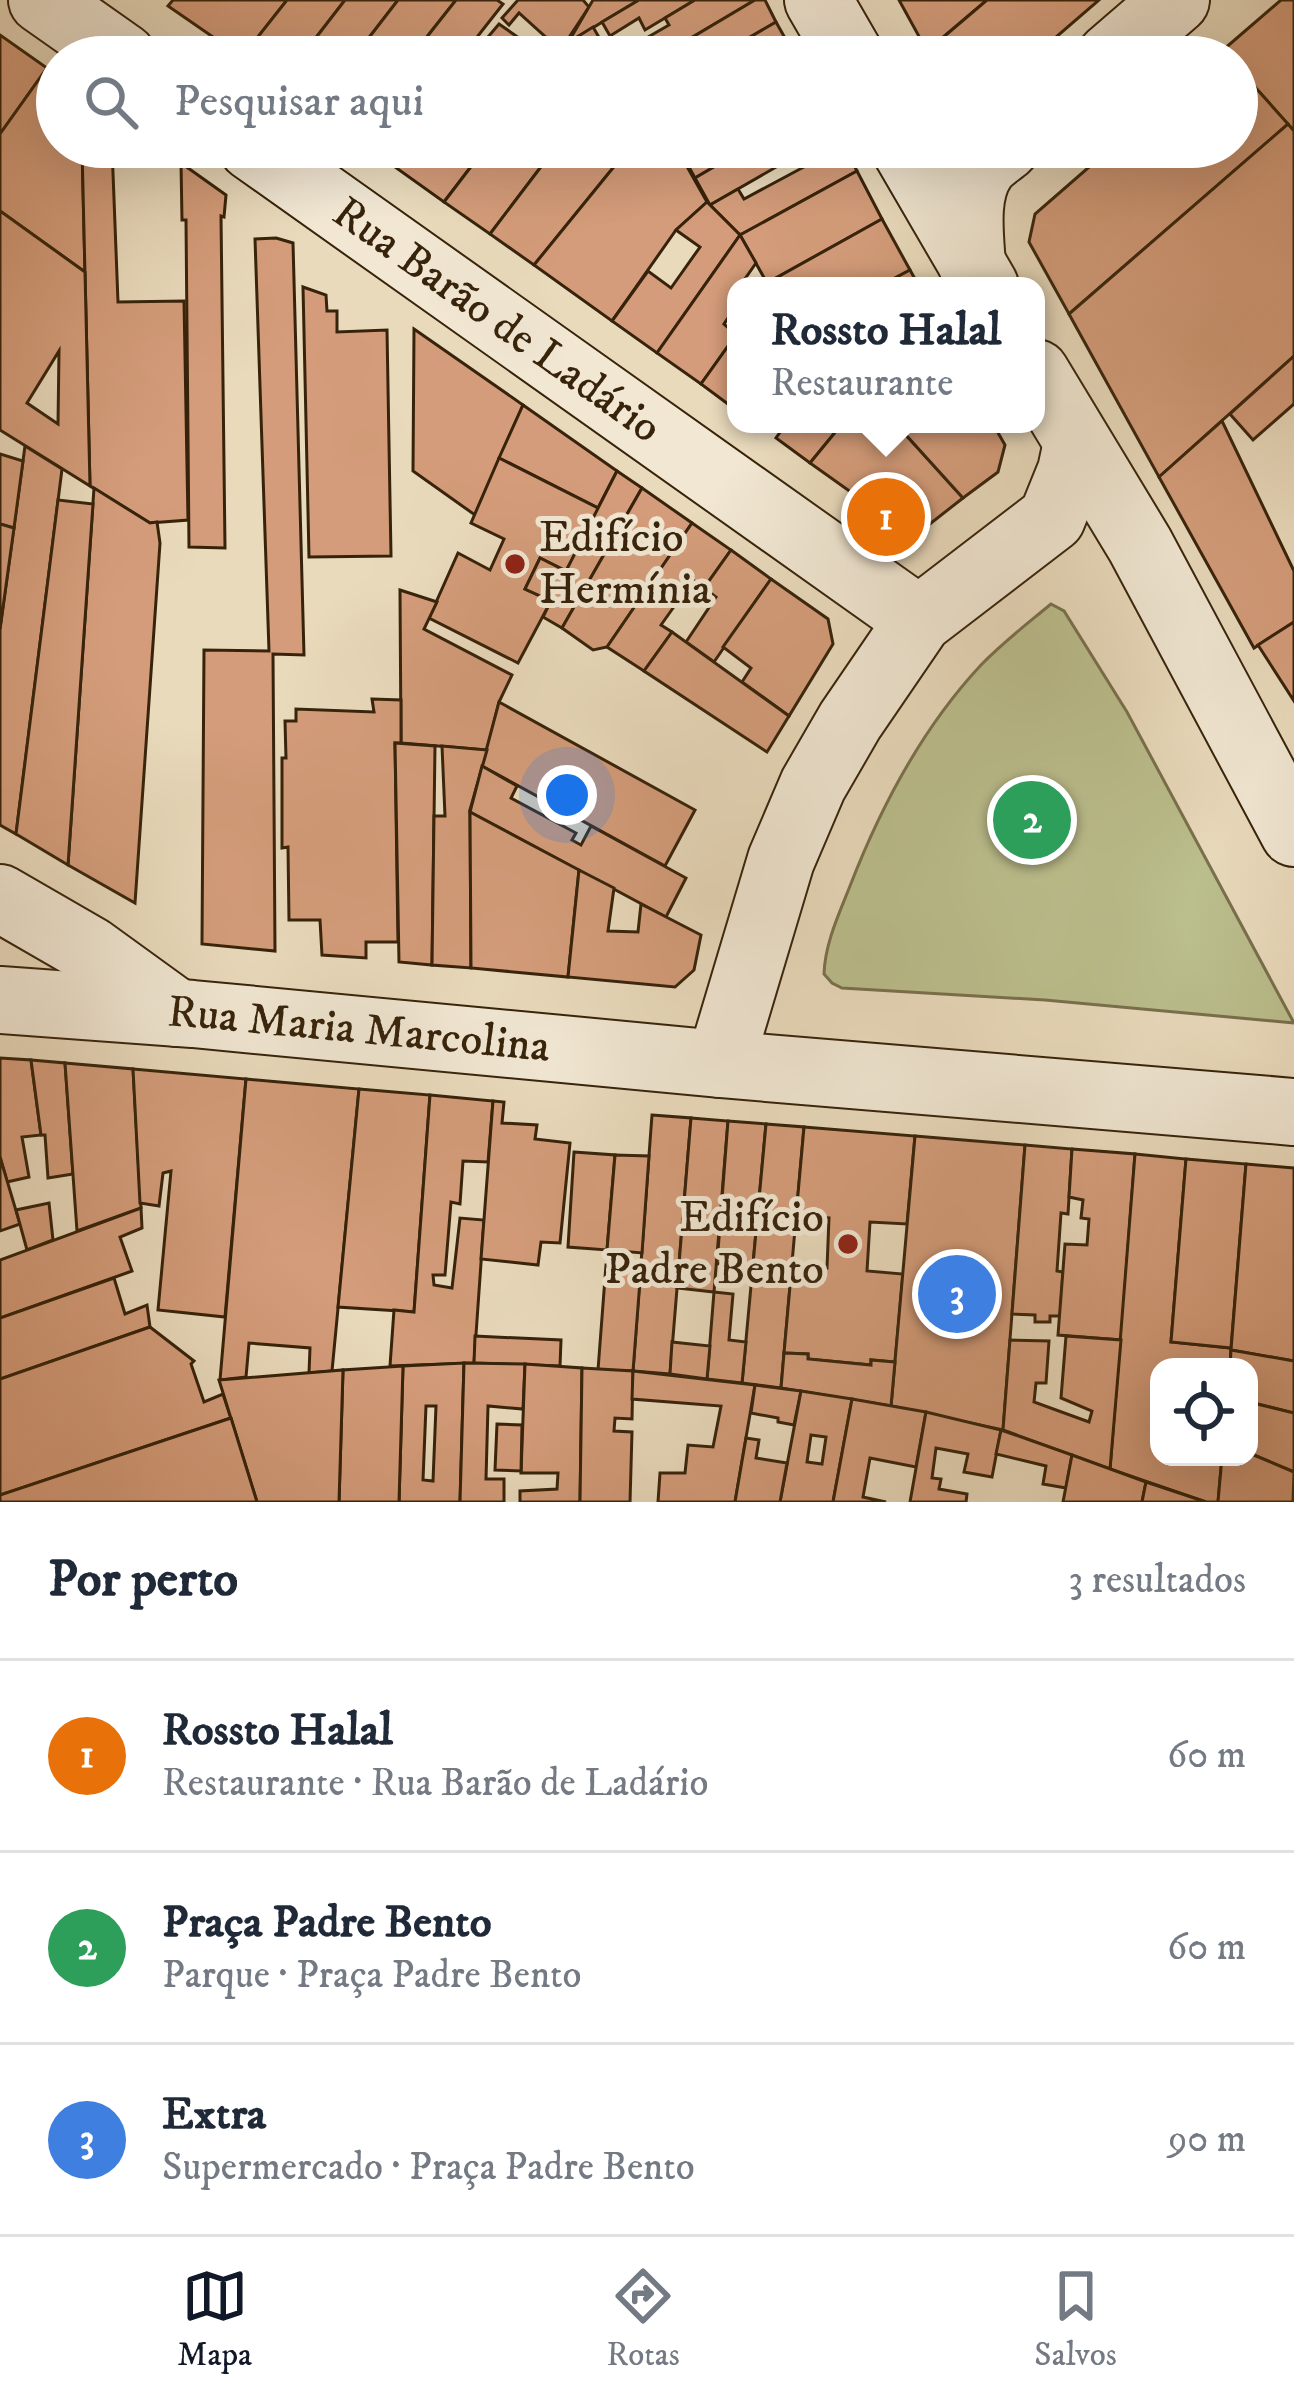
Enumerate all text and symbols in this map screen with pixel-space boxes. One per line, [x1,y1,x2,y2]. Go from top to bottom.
search box [36,36,1258,168]
icon: search [78,69,144,135]
text: Pesquisar aqui [174,74,424,130]
street label: Rua Barão de Ladário [322,185,672,456]
popup [727,277,1045,433]
text: Rossto Halal [771,303,1001,359]
text: Restaurante [771,359,953,408]
pin: 1 [847,472,925,562]
place label: Edifício Hermínia [539,510,711,618]
marker: Edifício Hermínia [502,551,528,577]
your location [537,765,597,825]
pin: 2 [993,775,1071,865]
street label: Rua Maria Marcolina [166,984,552,1076]
place label: Edifício Padre Bento [605,1190,824,1298]
marker: Edifício Padre Bento [835,1231,861,1257]
pin: 3 [918,1249,996,1339]
map controls [1150,1358,1258,1466]
button: locate [1150,1358,1258,1466]
text: Por perto [48,1548,238,1612]
text: 3 resultados [1069,1556,1246,1605]
text: Rossto Halal [162,1703,393,1759]
text: 1 [80,1731,94,1780]
text: 60 m [1167,1731,1246,1780]
text: Restaurante · Rua Barão de Ladário [162,1759,708,1808]
text: Praça Padre Bento [162,1895,492,1951]
text: 2 [77,1923,97,1972]
text: 60 m [1167,1923,1246,1972]
text: Parque · Praça Padre Bento [162,1951,582,2000]
text: Extra [162,2087,266,2143]
text: 3 [80,2115,94,2164]
text: 90 m [1168,2115,1246,2164]
text: Supermercado · Praça Padre Bento [162,2143,695,2192]
tab: Mapa [177,2263,252,2376]
tab: Rotas [606,2263,680,2376]
tab: Salvos [1034,2263,1117,2376]

